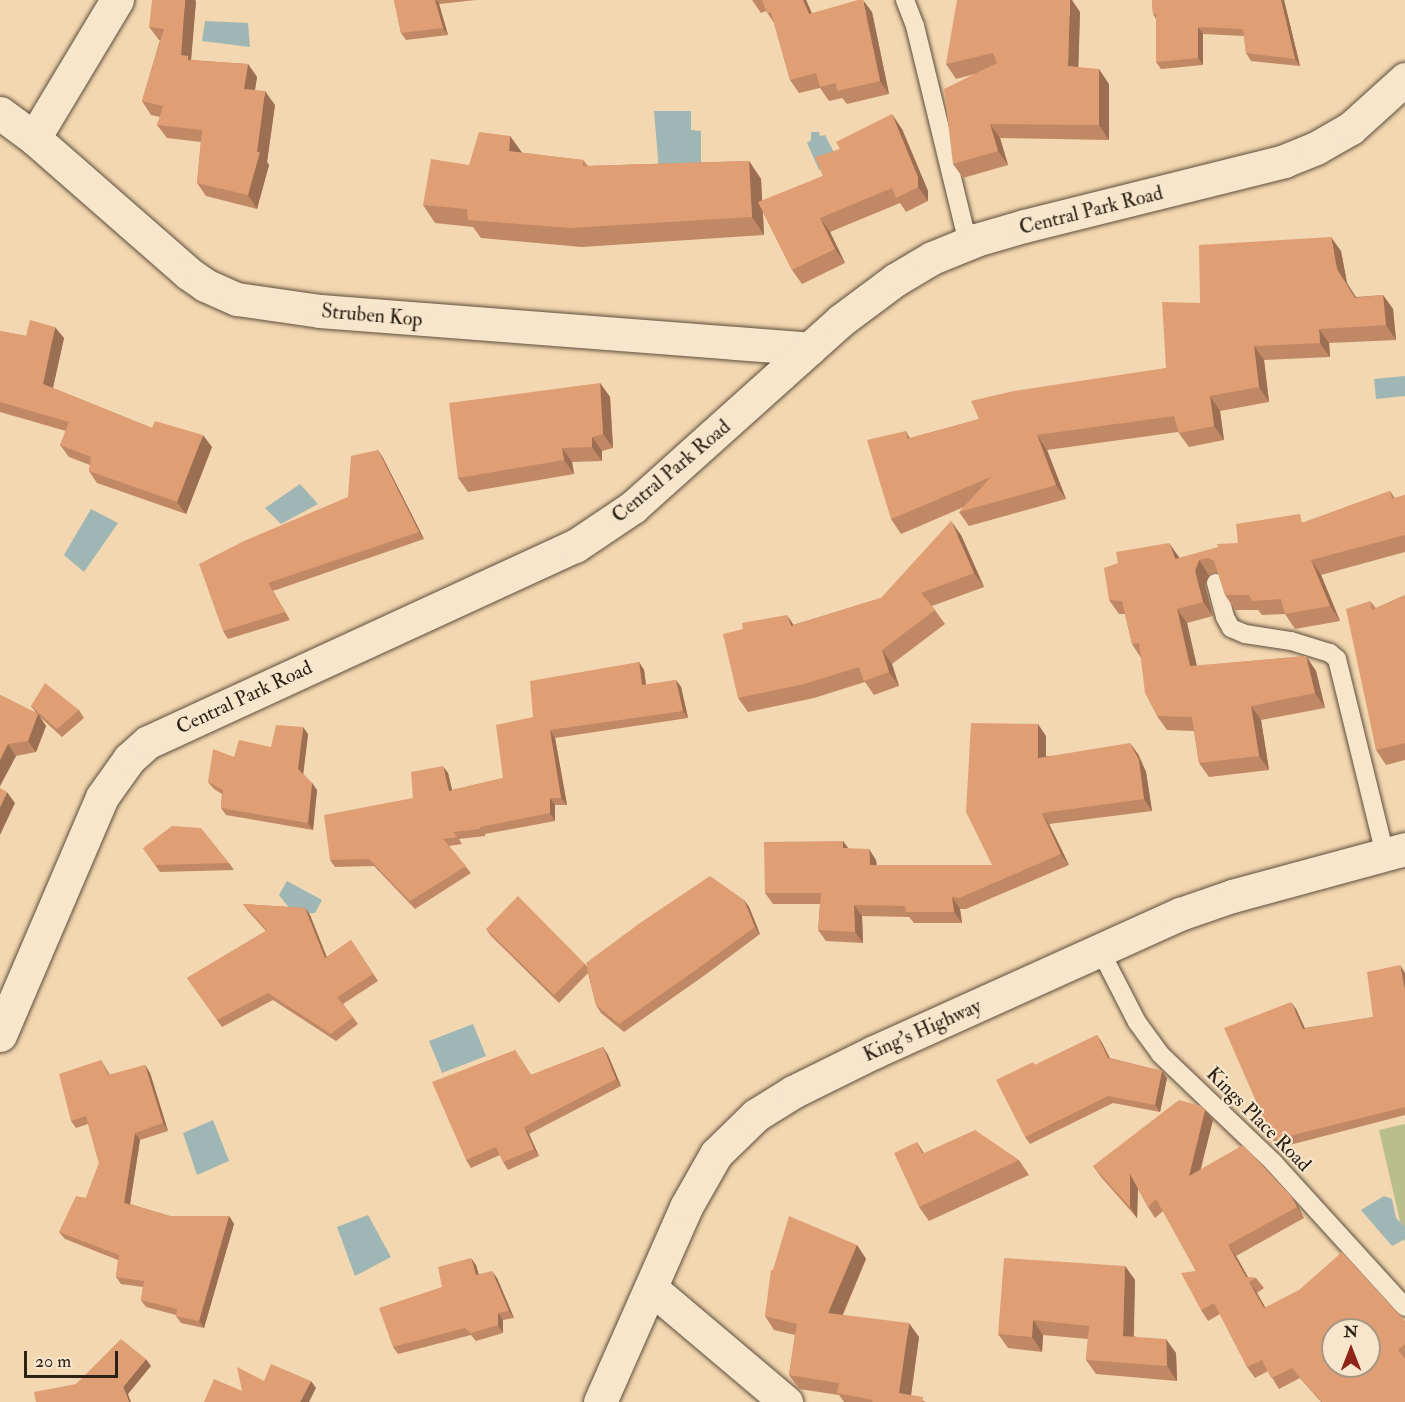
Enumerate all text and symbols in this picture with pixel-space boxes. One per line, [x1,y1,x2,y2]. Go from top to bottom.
street label: Central Park Road [1017,181,1165,239]
street label: Struben Kop [320,299,424,331]
street label: Central Park Road [607,415,735,527]
street label: Central Park Road [172,655,316,739]
street label: King's Highway [859,993,985,1067]
street label: Kings Place Road [1202,1062,1316,1176]
north arrow [1321,1318,1381,1378]
text: N [1344,1322,1358,1342]
scale bar [27,1339,122,1377]
text: 20 m [35,1350,71,1373]

